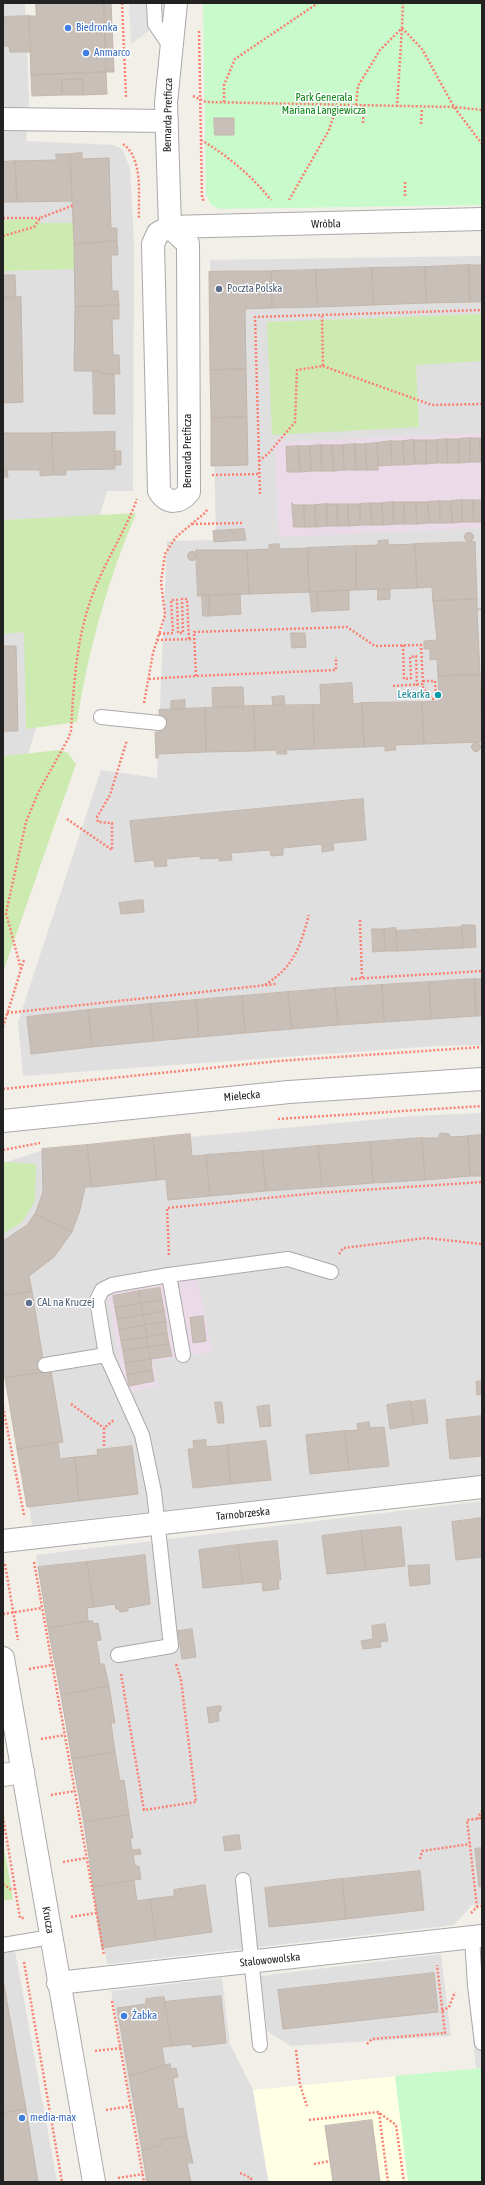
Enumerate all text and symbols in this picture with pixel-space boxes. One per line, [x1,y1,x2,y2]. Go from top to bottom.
place label: Biedronka [76,21,118,35]
marker: Biedronka [63,23,73,33]
place label: Anmarco [94,46,130,60]
marker: Anmarco [81,48,91,58]
street label: Bernarda Pretficza [161,78,175,152]
park label: Park Generała Mariana Langiewicza [282,91,366,117]
street label: Wróbla [311,217,341,231]
place label: Poczta Polska [227,282,282,296]
marker: Poczta Polska [214,284,224,294]
street label: Bernarda Pretficza [181,414,195,488]
place label: Lekarka [398,688,430,702]
marker: Lekarka [433,690,443,700]
street label: Mielecka [223,1088,261,1104]
place label: CAL na Kruczej [37,1296,94,1310]
marker: CAL na Kruczej [24,1298,34,1308]
street label: Tarnobrzeska [215,1505,271,1523]
street label: Krucza [39,1906,57,1934]
street label: Stalowowolska [239,1950,301,1970]
place label: Żabka [132,2009,157,2023]
marker: Żabka [119,2011,129,2021]
place label: media-max [30,2111,76,2125]
marker: media-max [17,2113,27,2123]

